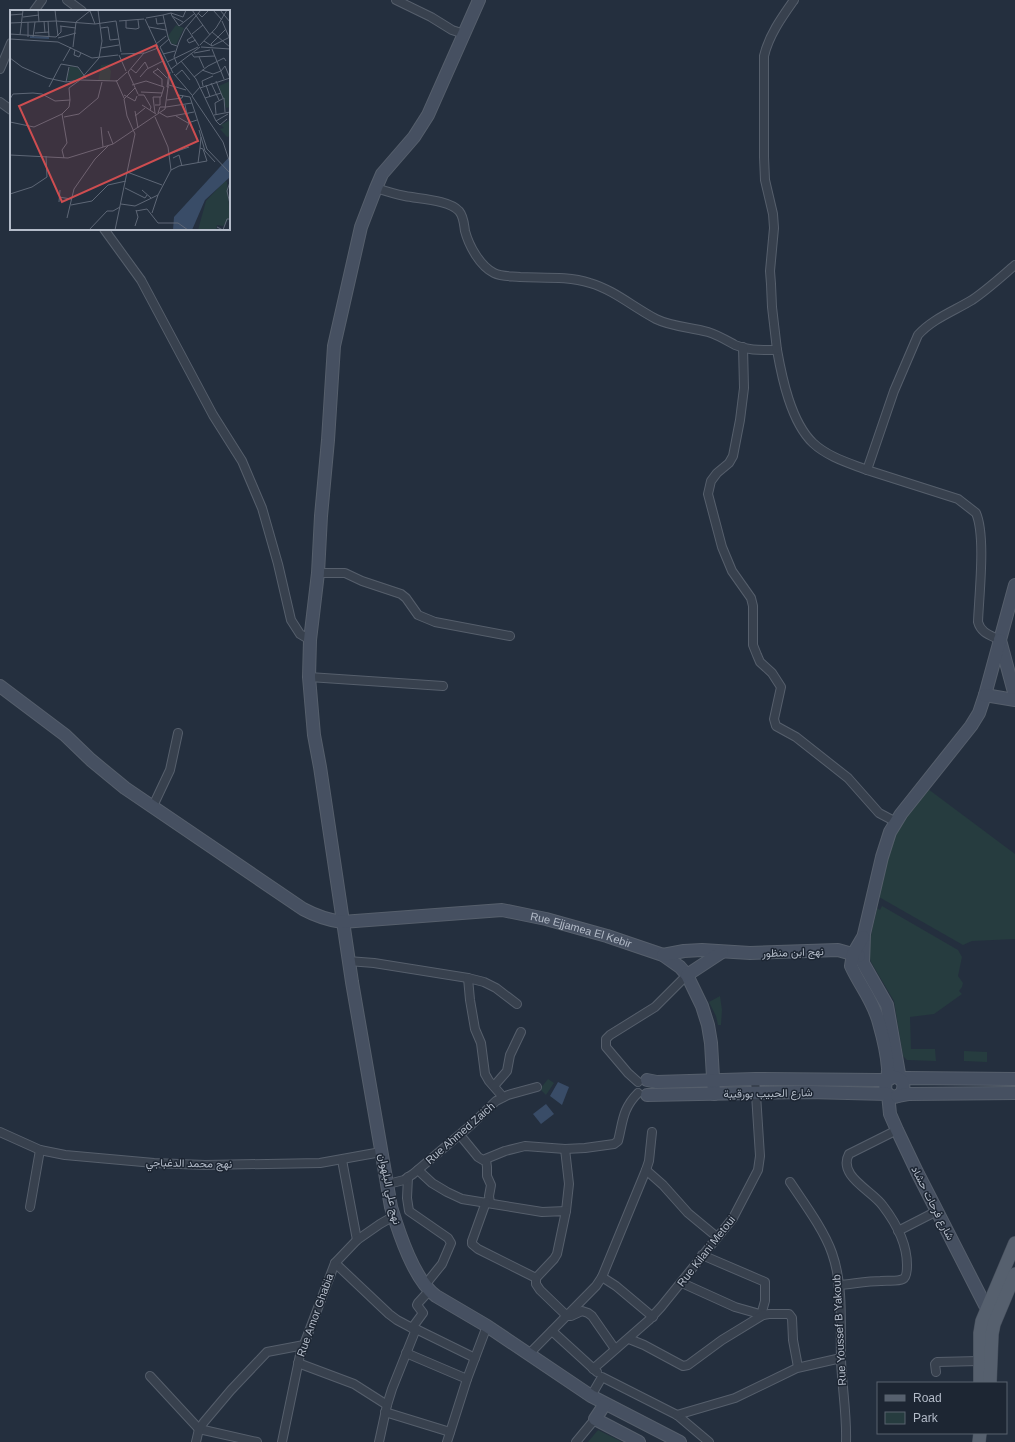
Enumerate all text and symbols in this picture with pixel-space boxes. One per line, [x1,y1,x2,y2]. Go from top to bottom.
inset map [10,10,230,230]
street label: Rue Ejjamea El Kebir [529,910,633,950]
street label: نهج ابن منظور [761,945,824,961]
street label: شارع الحبيب بورقيبة [723,1086,813,1102]
street label: Rue Ahmed Zaich [423,1100,497,1166]
street label: نهج علي البلهوان [373,1153,403,1226]
street label: نهج محمد الدغباجي [146,1156,232,1174]
street label: شارع فرحات حشاد [907,1164,957,1243]
street label: Rue Kilani Metoui [675,1213,737,1289]
street label: Rue Amor Ghabia [294,1271,336,1358]
street label: Rue Youssef B Yakoub [830,1274,848,1386]
legend [877,1382,1007,1434]
text: Road [913,1391,942,1405]
text: Park [913,1411,939,1425]

